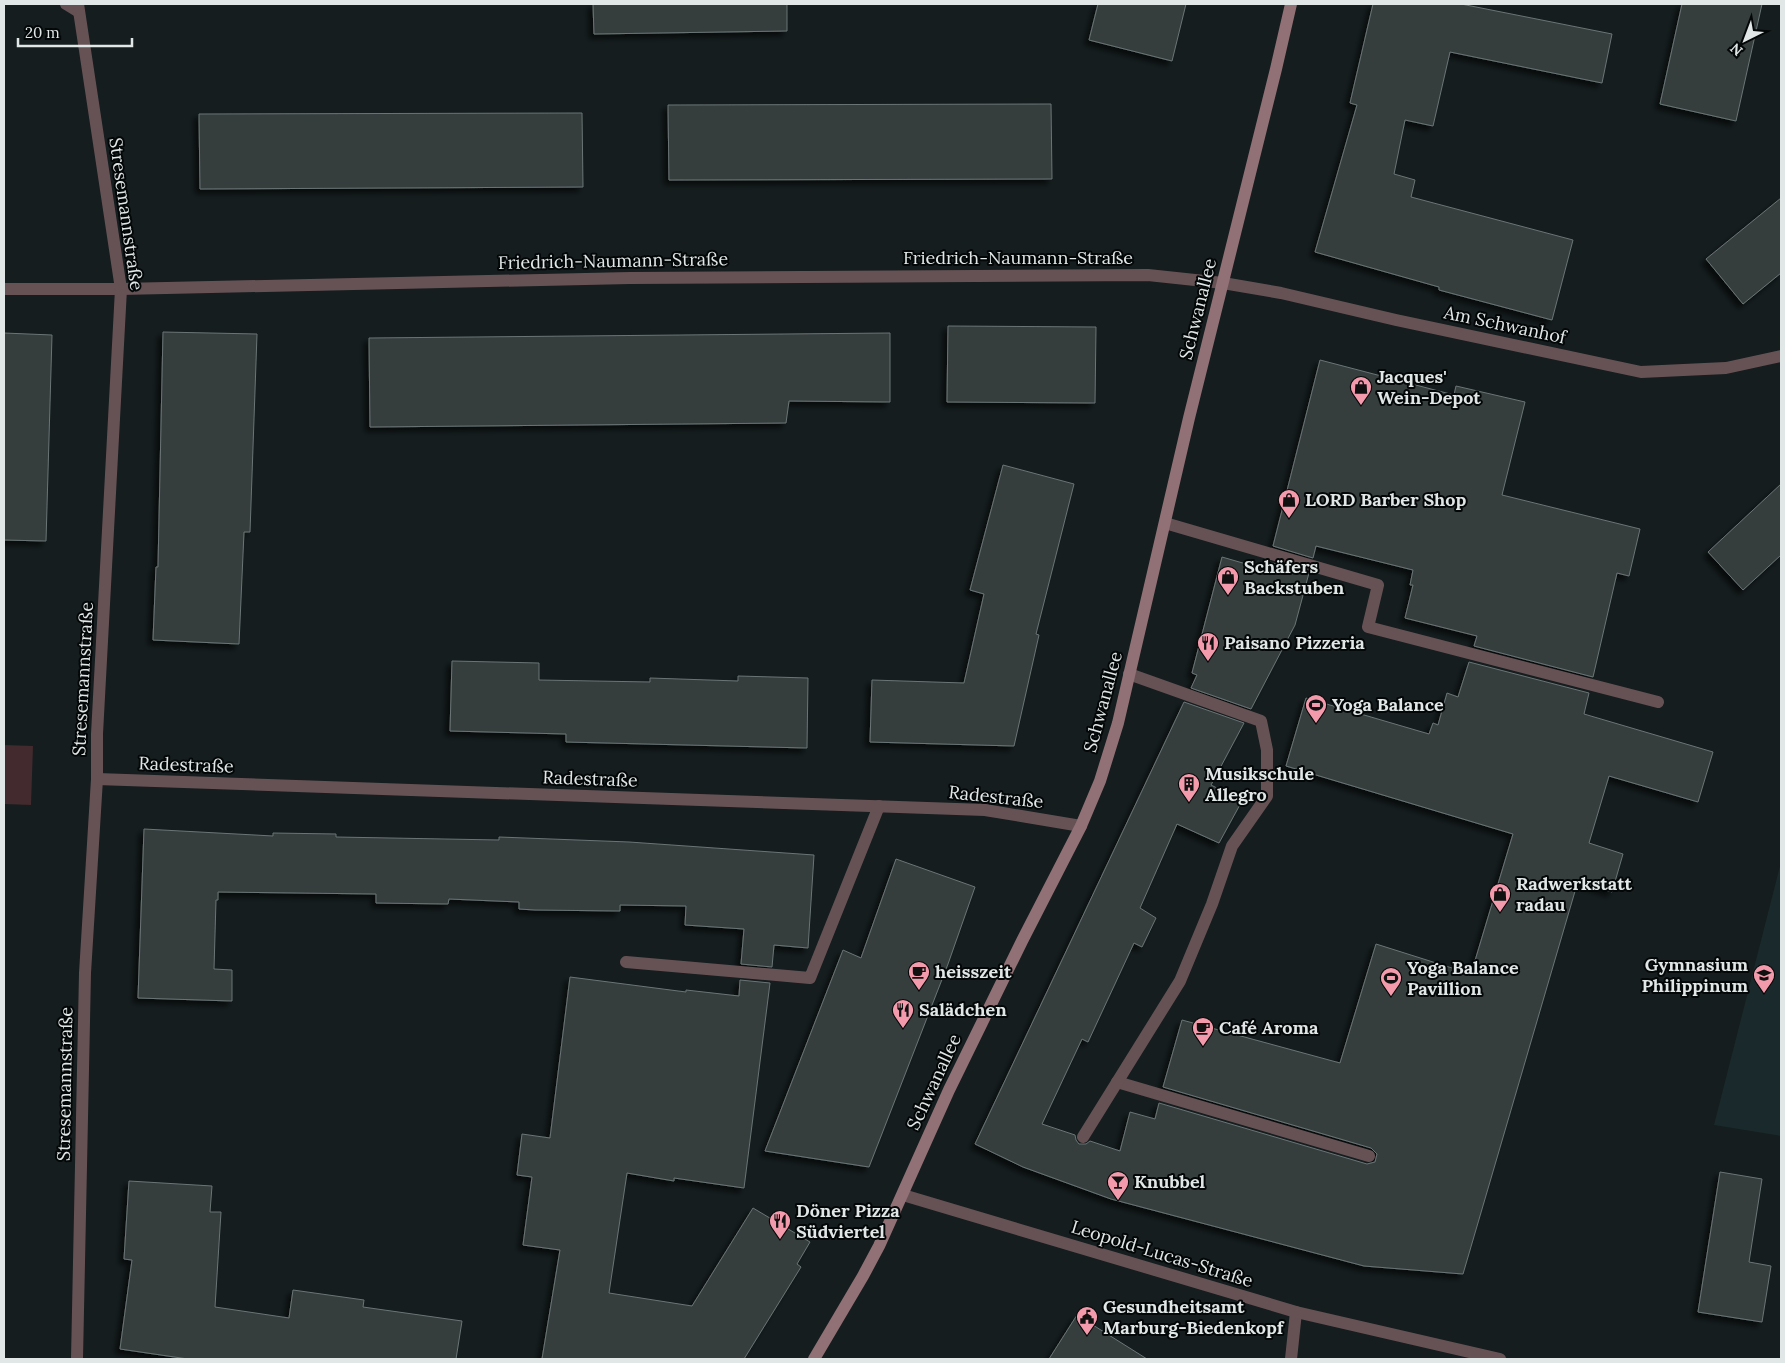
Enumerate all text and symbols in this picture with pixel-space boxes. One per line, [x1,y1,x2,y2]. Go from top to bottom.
scale bar [18,15,131,47]
north arrow [1720,15,1770,65]
text: 20 m [25,23,60,42]
text: N [1726,39,1746,60]
street label: Stresemannstraße [104,136,149,292]
street label: Friedrich-Naumann-Straße [903,246,1133,269]
street label: Friedrich-Naumann-Straße [498,247,728,274]
street label: Schwanallee [1174,256,1221,362]
street label: Am Schwanhof [1441,300,1570,349]
place label: Jacques' Wein-Depot [1377,365,1481,409]
shop icon: Jacques' Wein-Depot [1349,375,1373,406]
shop icon: LORD Barber Shop [1277,488,1301,519]
place label: LORD Barber Shop [1305,488,1466,511]
place label: Schäfers Backstuben [1244,555,1345,599]
shop icon: Schäfers Backstuben [1216,565,1240,596]
street label: Stresemannstraße [67,601,98,757]
restaurant icon: Paisano Pizzeria [1196,631,1220,662]
place label: Paisano Pizzeria [1224,631,1365,654]
street label: Schwanallee [1078,649,1127,755]
sports icon: Yoga Balance [1304,693,1328,724]
place label: Yoga Balance [1332,693,1444,716]
street label: Radestraße [138,751,234,778]
place label: Musikschule Allegro [1205,762,1314,806]
street label: Radestraße [542,765,638,792]
building icon: Musikschule Allegro [1177,772,1201,803]
street label: Radestraße [947,780,1045,813]
place label: Radwerkstatt radau [1516,872,1633,916]
shop icon: Radwerkstatt radau [1488,882,1512,913]
place label: Gymnasium Philippinum [1641,953,1748,997]
place label: Yoga Balance Pavillion [1407,956,1519,1000]
cafe icon: heisszeit [907,960,931,991]
place label: heisszeit [935,960,1012,983]
school or university icon: Gymnasium Philippinum [1752,963,1776,994]
sports icon: Yoga Balance Pavillion [1379,966,1403,997]
restaurant icon: Salädchen [891,998,915,1029]
place label: Salädchen [919,998,1007,1021]
street label: Stresemannstraße [52,1007,77,1161]
cafe icon: Café Aroma [1191,1016,1215,1047]
place label: Café Aroma [1219,1016,1319,1039]
street label: Schwanallee [901,1030,966,1134]
bar icon: Knubbel [1106,1170,1130,1201]
place label: Knubbel [1134,1170,1206,1193]
place label: Döner Pizza Südviertel [796,1199,900,1243]
restaurant icon: Döner Pizza Südviertel [768,1209,792,1240]
street label: Leopold-Lucas-Straße [1068,1215,1256,1292]
place label: Gesundheitsamt Marburg-Biedenkopf [1103,1295,1285,1339]
public building icon: Gesundheitsamt Marburg-Biedenkopf [1075,1305,1099,1336]

